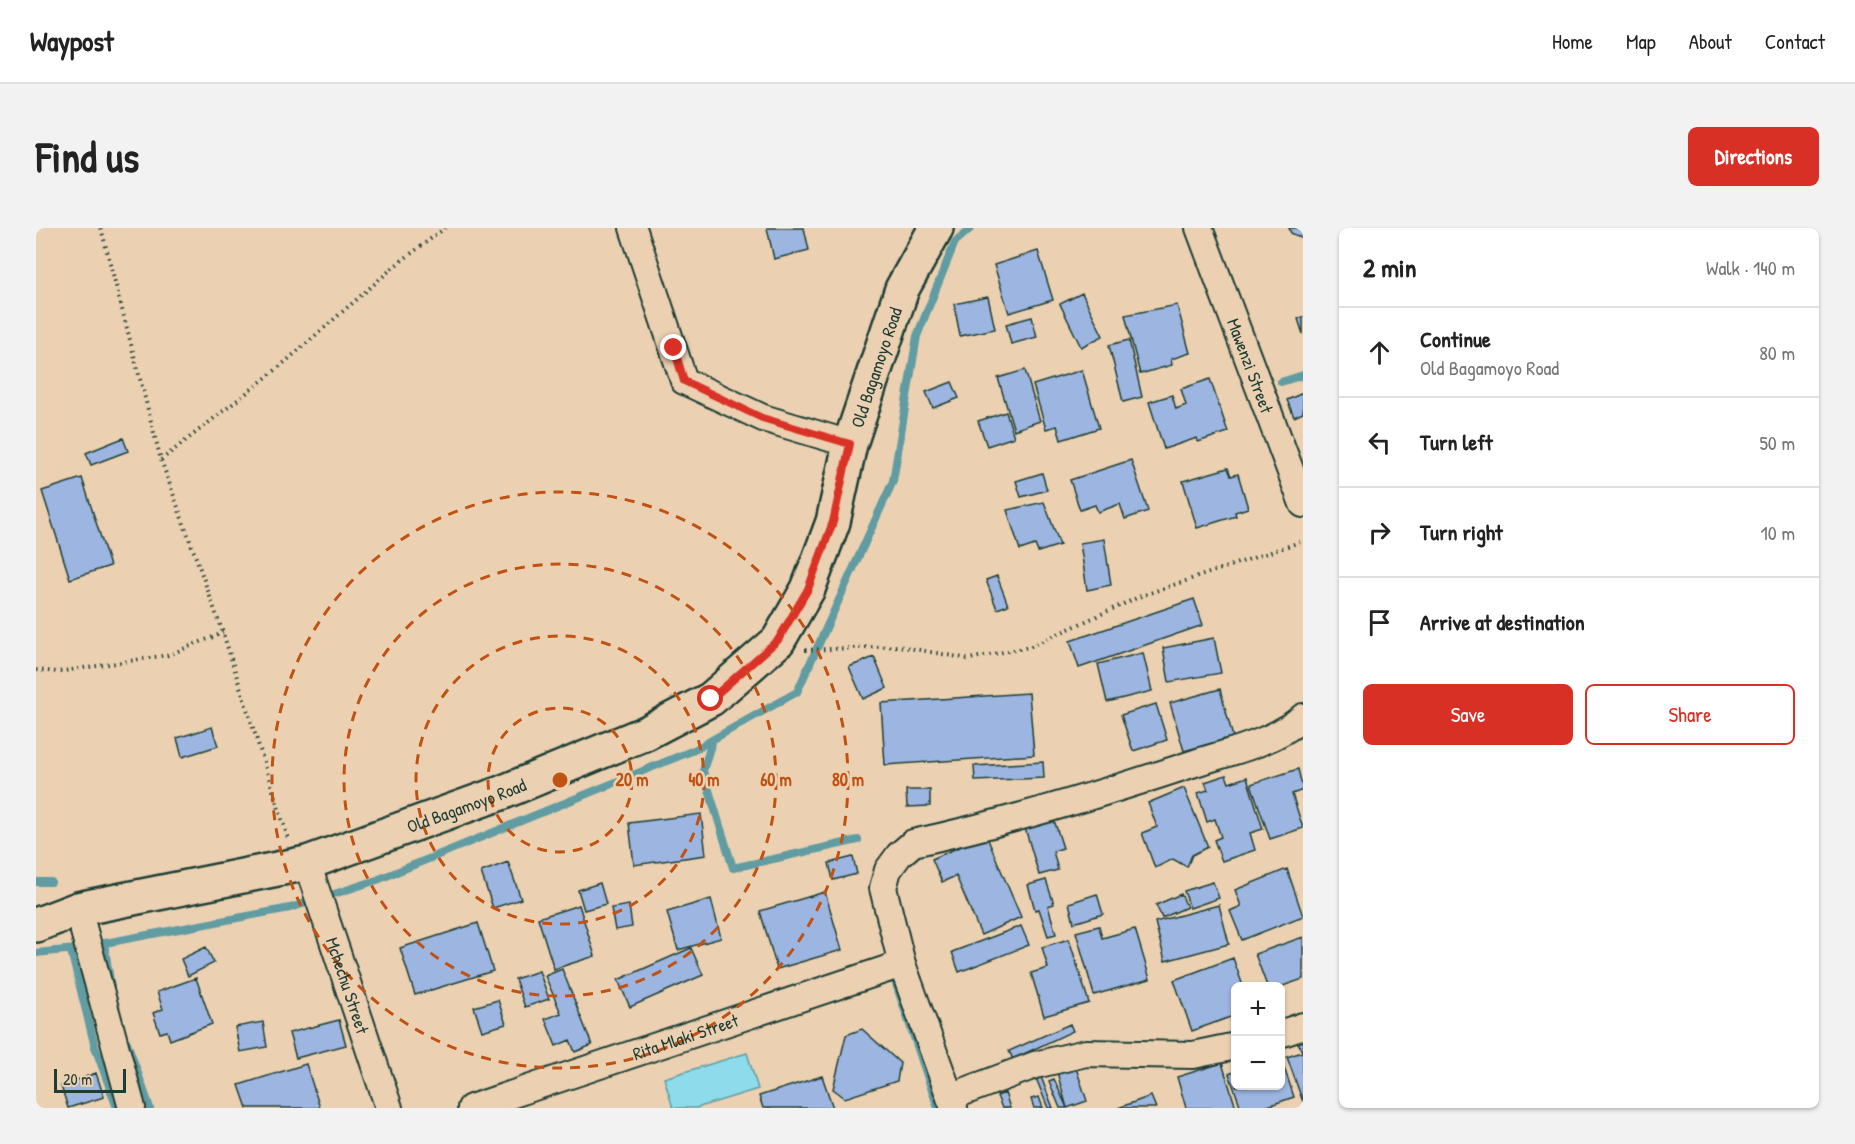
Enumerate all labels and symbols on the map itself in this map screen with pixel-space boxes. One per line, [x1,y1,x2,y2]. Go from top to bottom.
street label: Old Bagamoyo Road [844,304,908,431]
street label: Mawenzi Street [1222,315,1280,417]
route end [660,334,686,360]
route start [697,685,723,711]
text: 20 m [616,767,648,792]
text: 40 m [688,767,720,792]
text: 60 m [760,767,792,792]
text: 80 m [832,767,864,792]
centre of rings [550,770,570,790]
street label: Old Bagamoyo Road [403,772,530,839]
street label: Mchechu Street [320,934,376,1038]
street label: Rita Mlaki Street [629,1007,742,1066]
scale bar [54,1066,126,1094]

